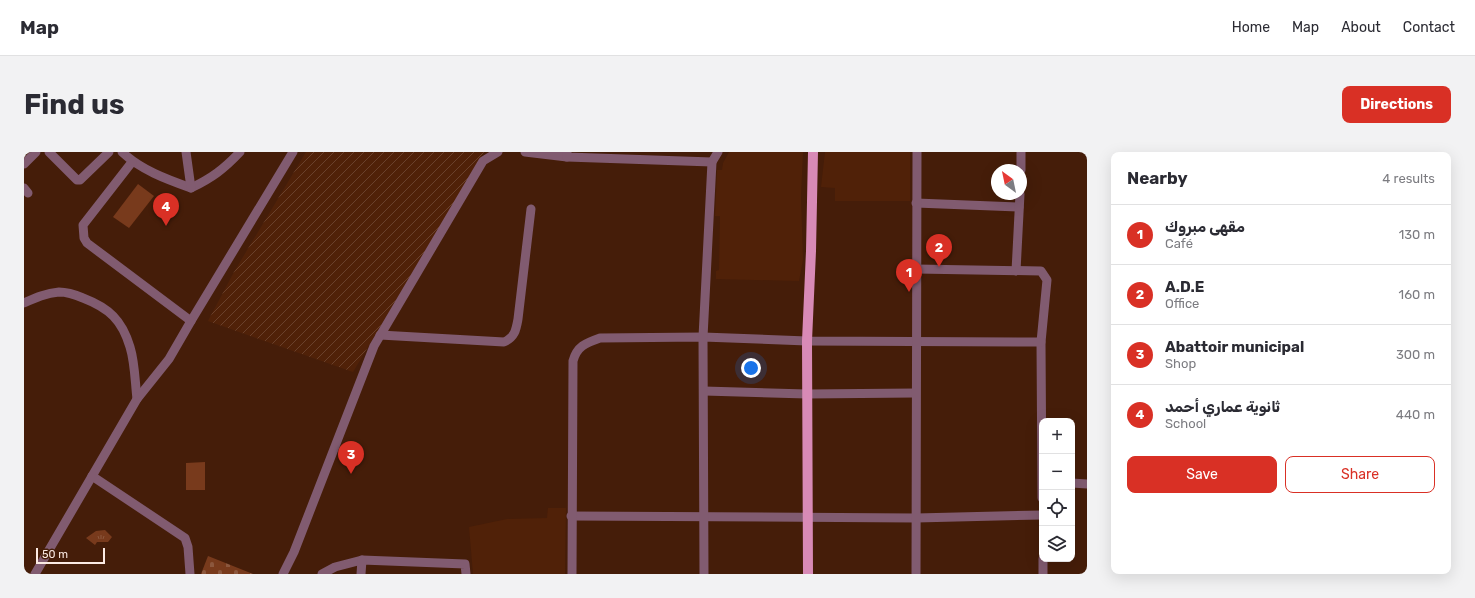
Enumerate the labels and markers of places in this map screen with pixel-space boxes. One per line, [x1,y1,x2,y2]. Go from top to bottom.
pin: 4 [153,193,179,226]
pin: 2 [926,234,952,267]
pin: 1 [896,259,922,292]
pin: 3 [338,441,364,474]

